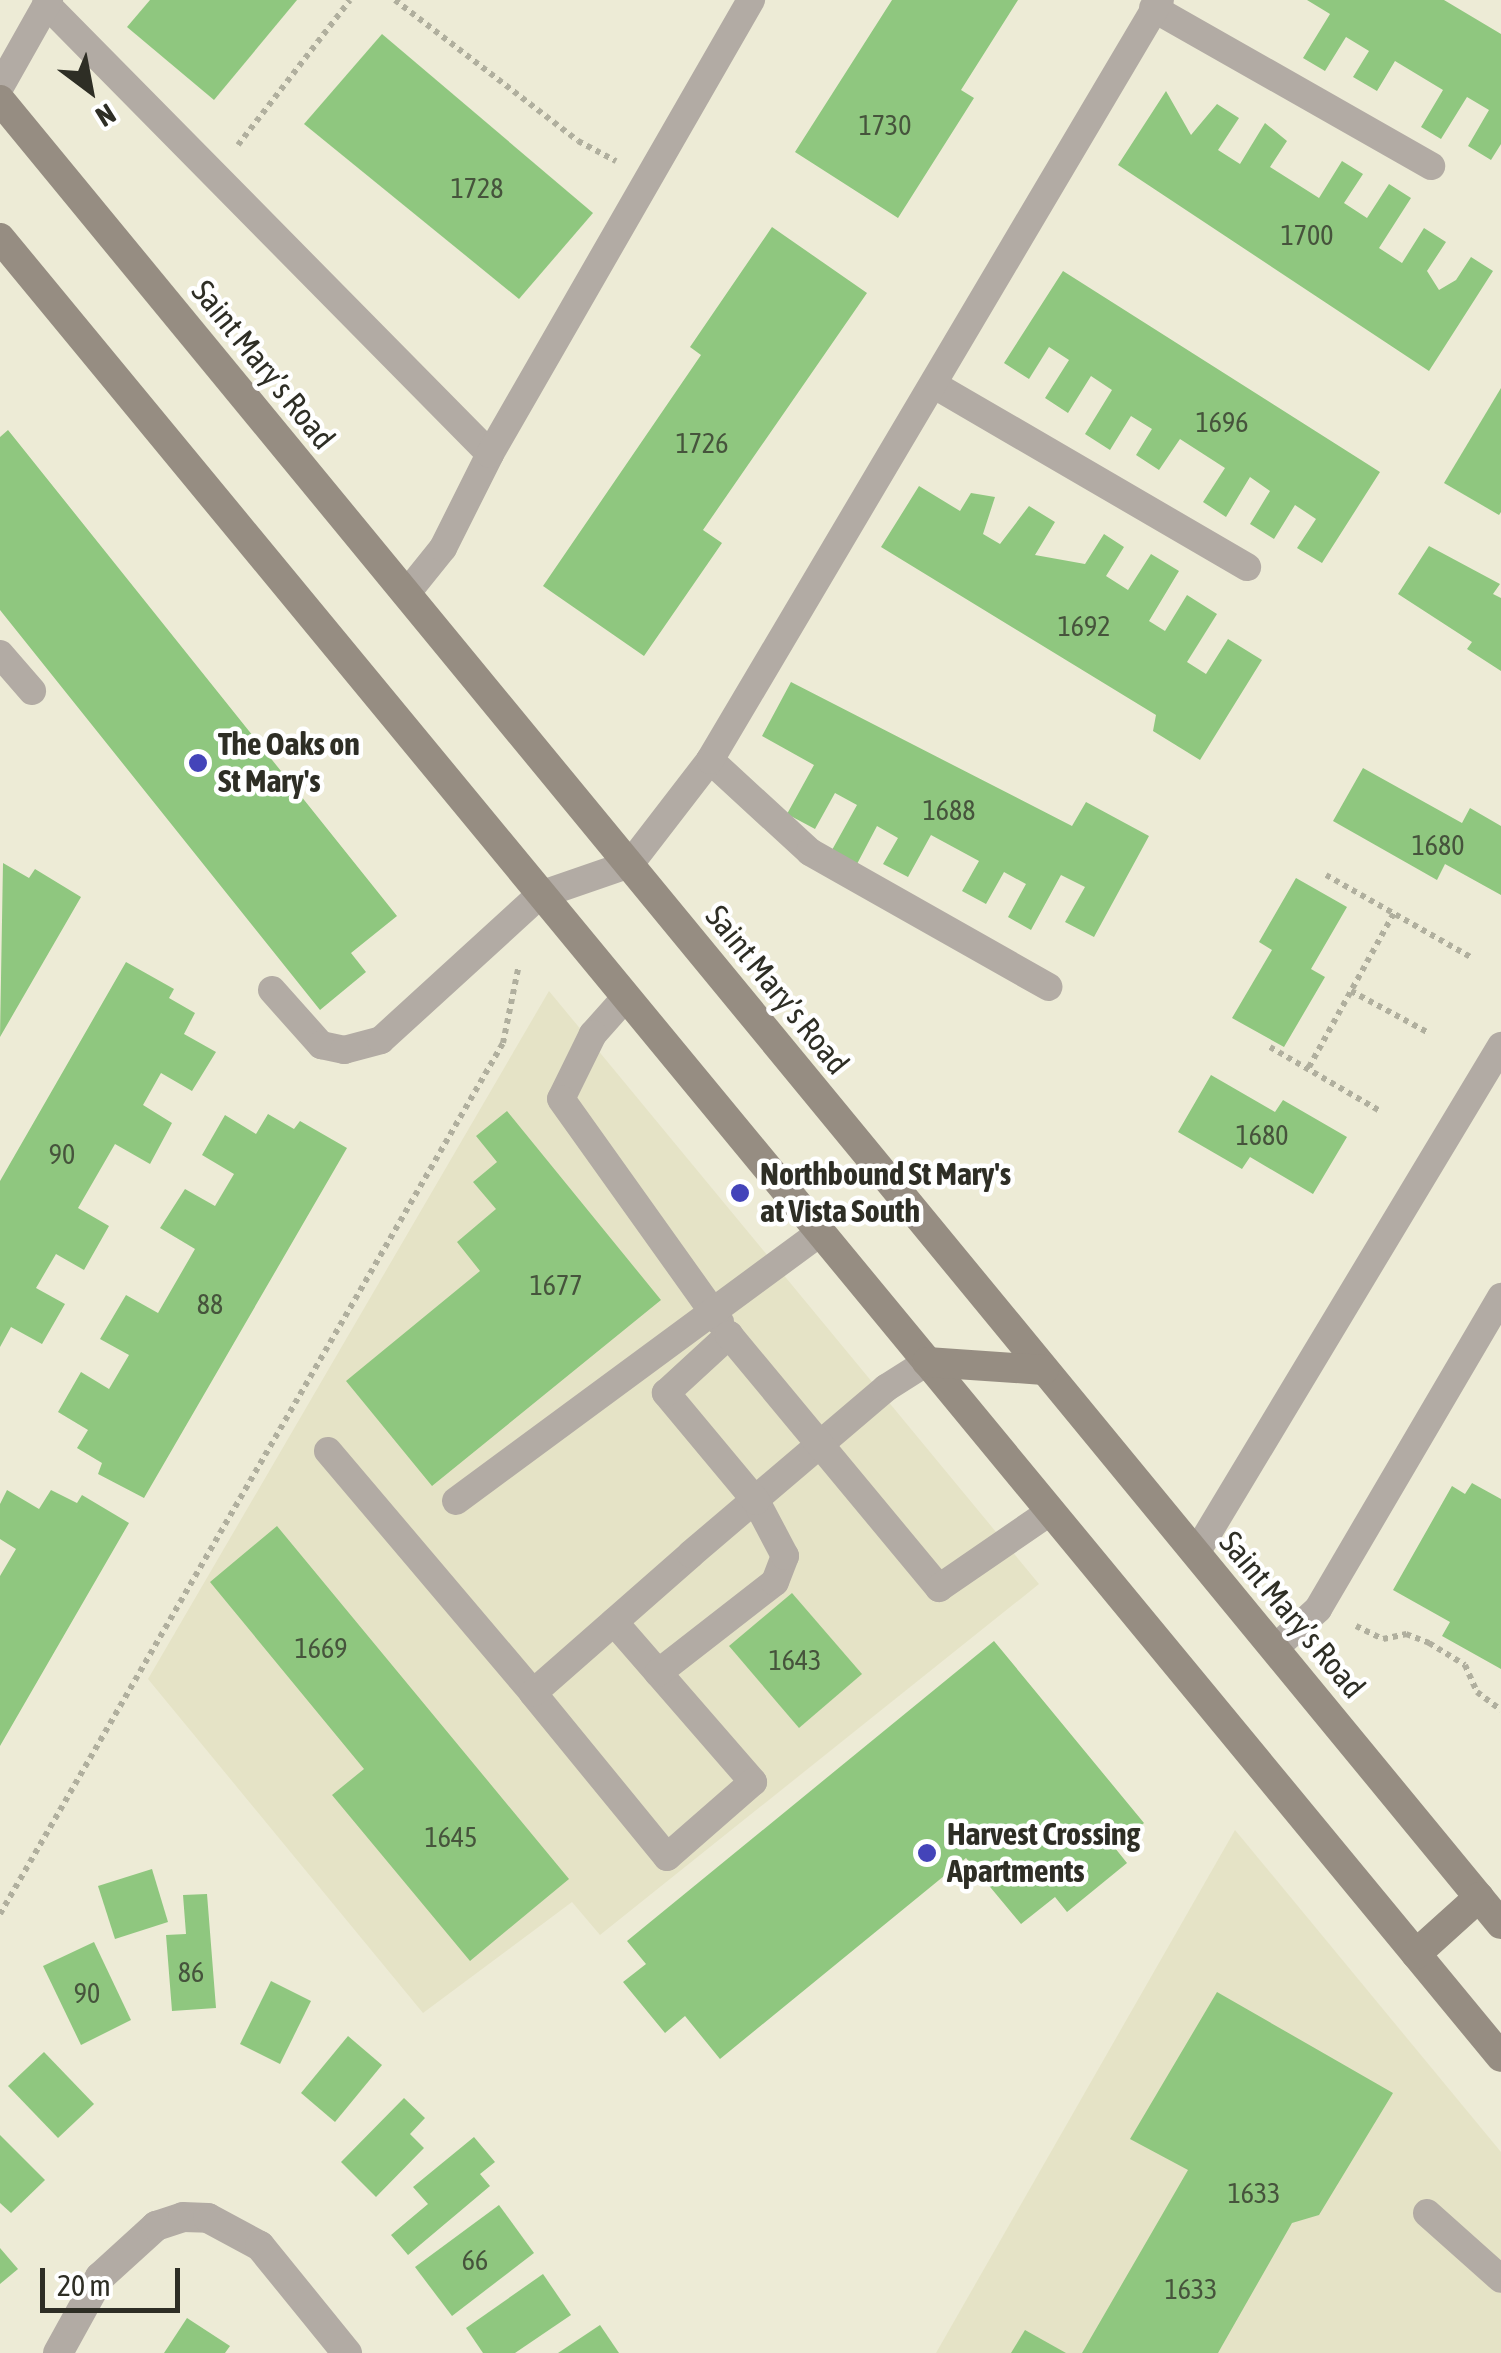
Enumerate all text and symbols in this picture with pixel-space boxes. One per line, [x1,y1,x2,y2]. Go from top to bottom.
north arrow [40,40,140,140]
text: N [90,97,121,133]
house number: 1730 [859,108,911,142]
house number: 1728 [451,171,503,205]
house number: 1700 [1281,218,1333,252]
street label: Saint Mary’s Road [183,273,343,457]
house number: 1696 [1196,405,1248,439]
house number: 1726 [676,426,728,460]
house number: 1692 [1058,609,1110,643]
place label: The Oaks on St Mary's [218,726,360,801]
marker: The Oaks on St Mary's [187,752,209,774]
house number: 1688 [923,793,975,827]
house number: 1680 [1412,828,1464,862]
street label: Saint Mary’s Road [697,898,857,1082]
house number: 1680 [1236,1118,1288,1152]
house number: 90 [49,1137,75,1171]
place label: Northbound St Mary's at Vista South [760,1156,1011,1231]
marker: Northbound St Mary's at Vista South [729,1182,751,1204]
house number: 1677 [530,1268,582,1302]
house number: 88 [197,1287,223,1321]
street label: Saint Mary’s Road [1211,1524,1373,1706]
house number: 1669 [295,1631,347,1665]
house number: 1643 [769,1643,821,1677]
place label: Harvest Crossing Apartments [947,1816,1140,1891]
house number: 1645 [425,1820,477,1854]
marker: Harvest Crossing Apartments [916,1842,938,1864]
house number: 86 [178,1955,204,1989]
house number: 90 [74,1976,100,2010]
house number: 1633 [1228,2176,1280,2210]
house number: 66 [462,2243,488,2277]
scale bar [45,2248,185,2310]
text: 20 m [57,2268,111,2302]
house number: 1633 [1165,2272,1217,2306]

